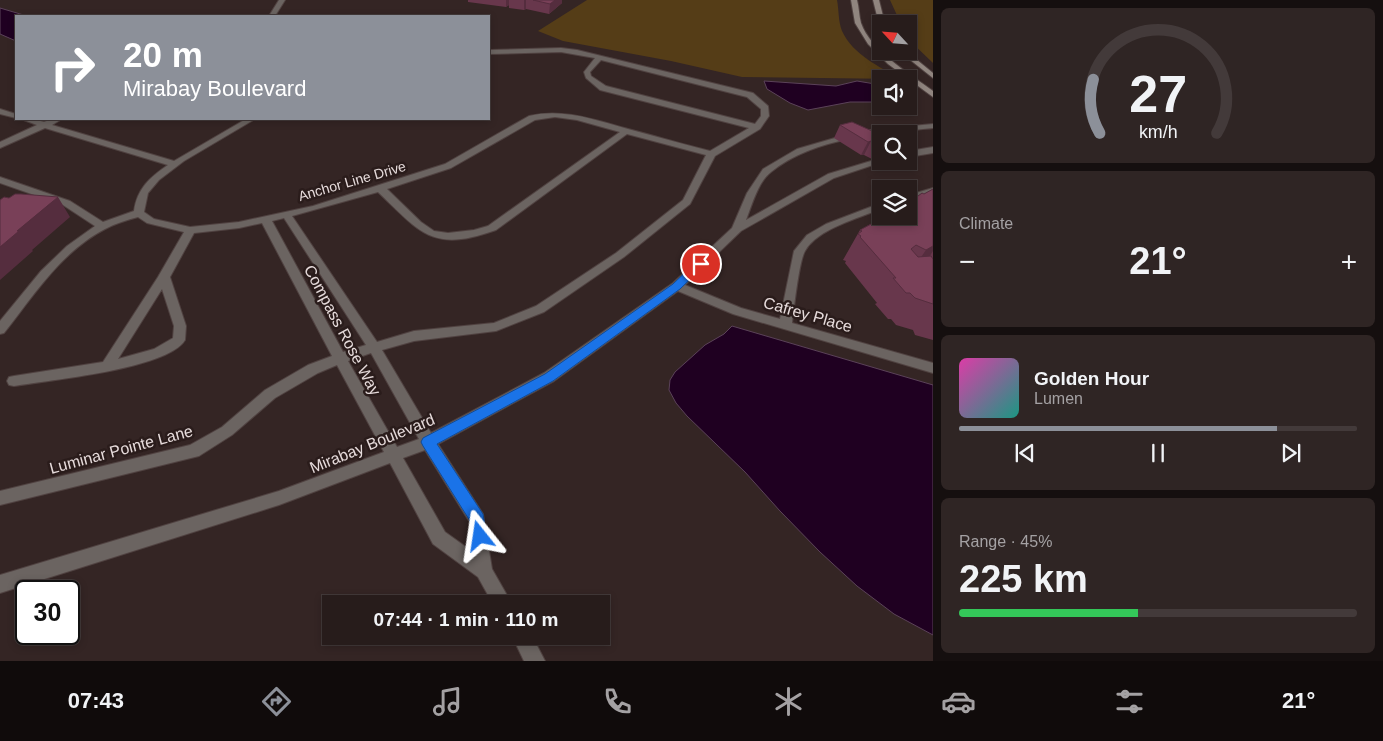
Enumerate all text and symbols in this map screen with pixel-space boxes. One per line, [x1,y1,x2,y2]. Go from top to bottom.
north arrow [872,15,918,60]
map controls [872,15,917,225]
icon: right [40,35,105,100]
text: 20 m [123,35,203,74]
text: 27 [1129,65,1187,123]
button: sound [872,70,917,115]
text: Mirabay Boulevard [123,76,306,101]
text: km/h [1139,122,1177,142]
button: search [872,125,917,170]
street label: Anchor Line Drive [296,158,408,204]
button: layers [872,180,917,225]
text: Climate [959,215,1013,232]
text: 21° [1129,240,1187,282]
pin [680,243,722,285]
text: − [959,246,975,277]
text: + [1341,246,1357,277]
icon: arrive [687,250,715,278]
street label: Compass Rose Way [301,262,384,398]
street label: Cafrey Place [761,294,854,335]
text: Golden Hour [1034,368,1149,389]
text: Lumen [1034,390,1083,407]
street label: Mirabay Boulevard [307,411,437,476]
street label: Luminar Pointe Lane [48,422,195,477]
icon: previous [1011,439,1039,467]
icon: pause [1144,439,1172,467]
icon: next [1277,439,1305,467]
position arrow [453,509,505,561]
text: Range · 45% [959,533,1052,550]
text: 225 km [959,558,1088,600]
speed limit sign: 30 [15,580,80,645]
text: 07:44 · 1 min · 110 m [374,609,558,630]
icon: directions [259,684,294,719]
icon: music [430,684,465,719]
icon: phone [600,684,635,719]
icon: climate [771,684,806,719]
icon: car [941,684,976,719]
icon: filters [1112,684,1147,719]
text: 07:43 [68,688,124,713]
text: 21° [1282,688,1315,713]

